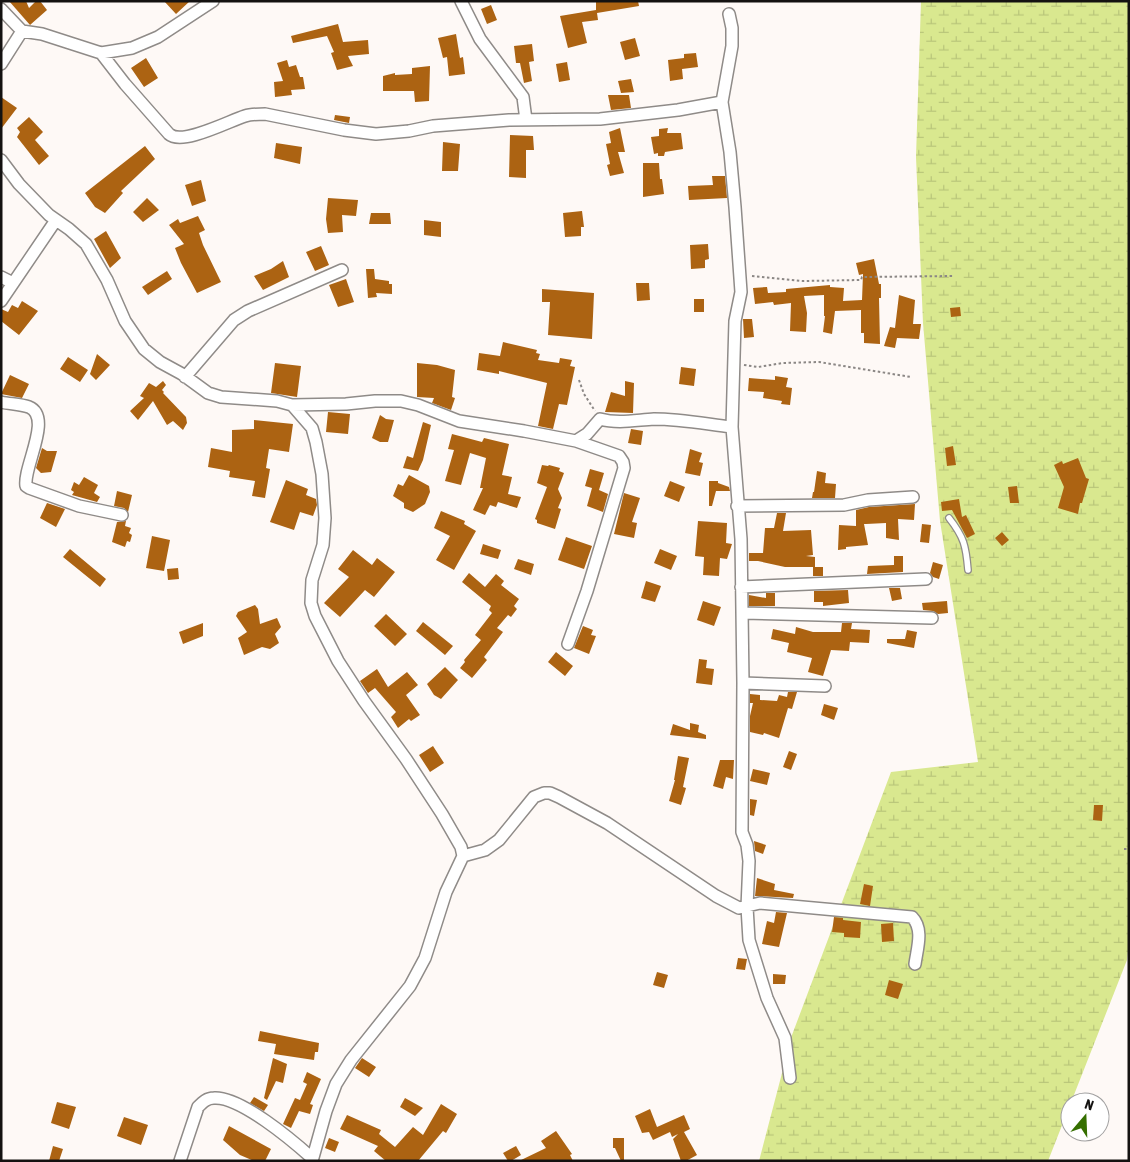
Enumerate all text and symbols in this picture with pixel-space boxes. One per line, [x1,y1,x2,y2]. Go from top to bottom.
north arrow [1060,1092,1110,1142]
text: N [1083,1096,1096,1114]

